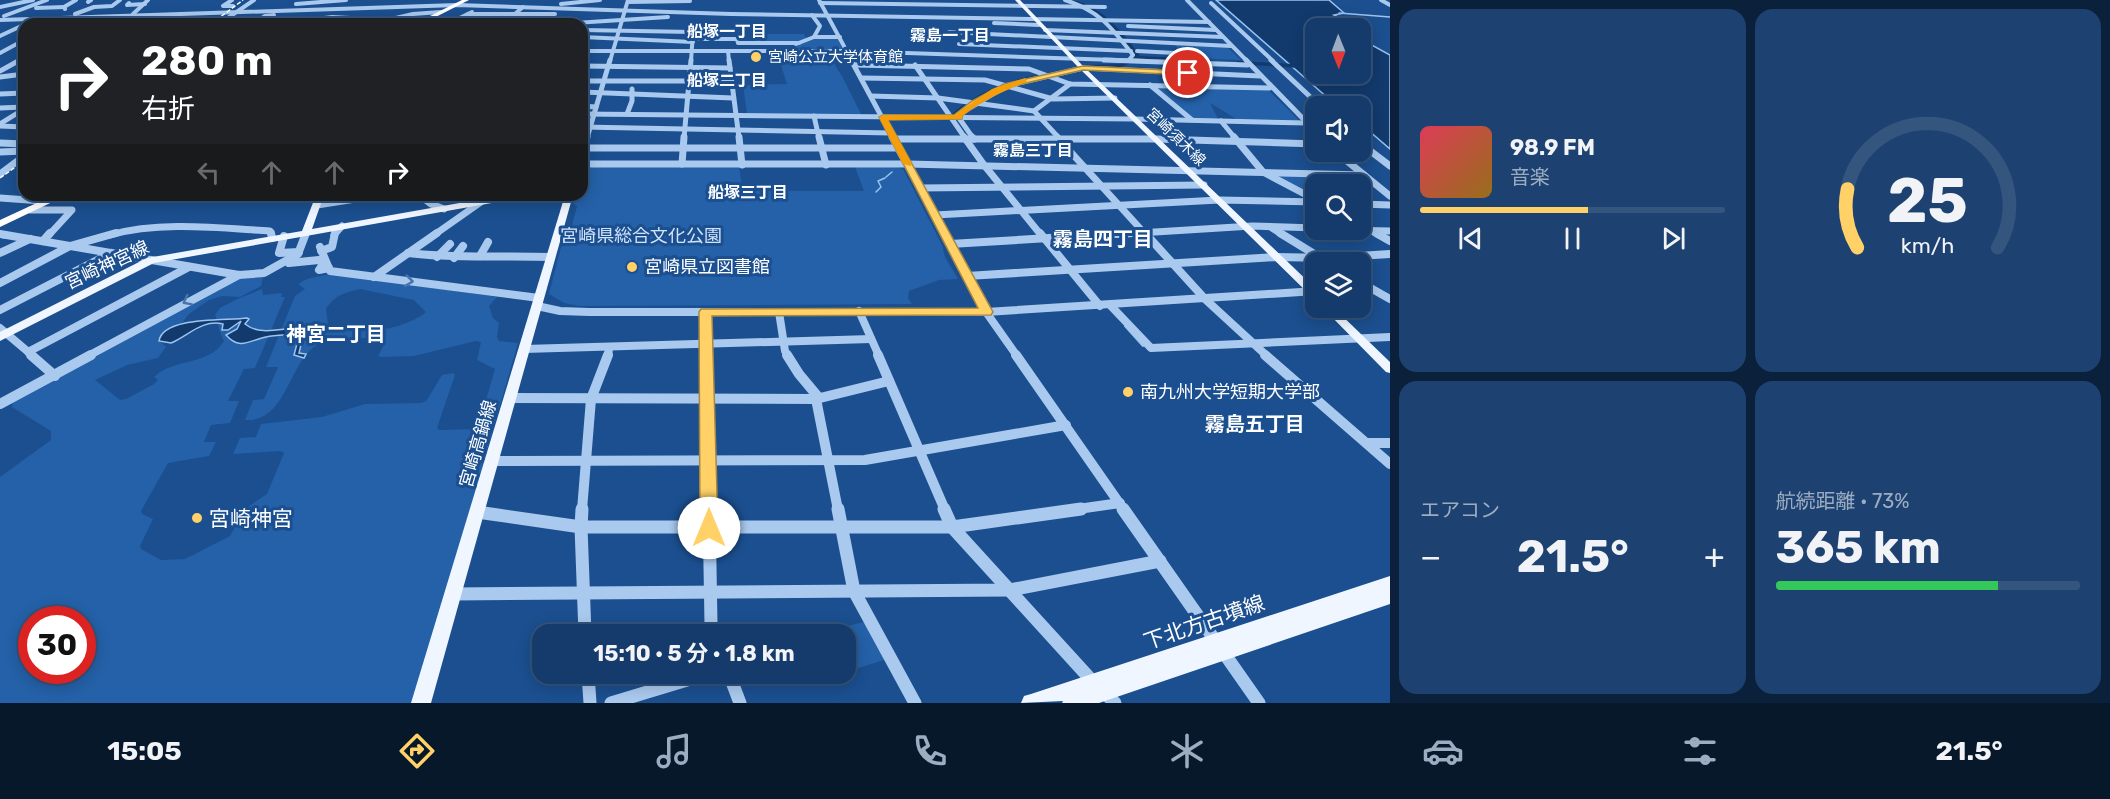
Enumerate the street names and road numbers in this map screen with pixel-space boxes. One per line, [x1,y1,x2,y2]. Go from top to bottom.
street label: 宮崎須木線 [1143,104,1209,170]
street label: 宮崎神宮線 [62,236,152,294]
street label: 宮崎高鍋線 [455,398,501,490]
street label: 下北方古墳線 [1140,590,1268,654]

